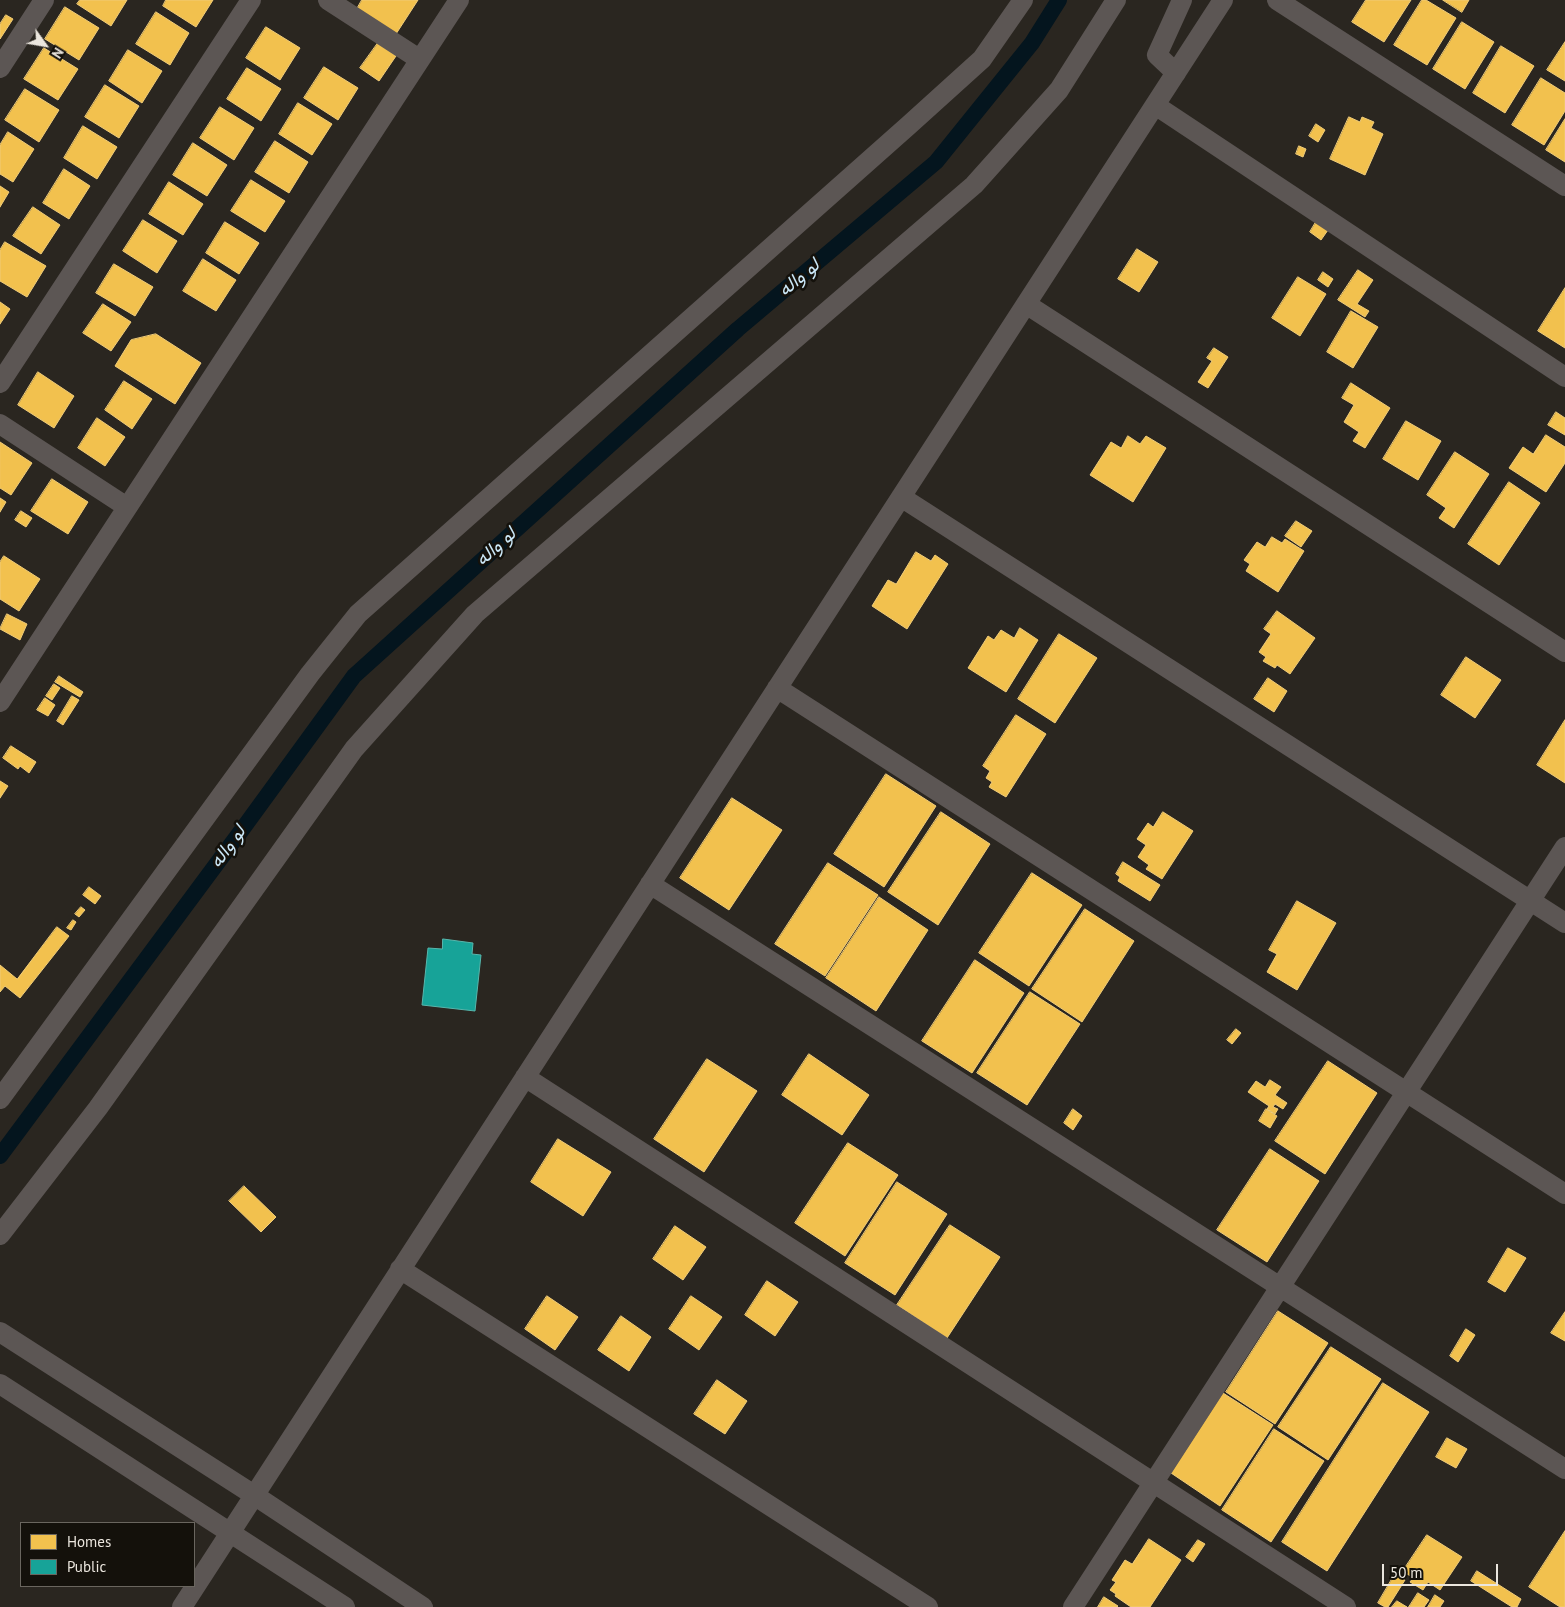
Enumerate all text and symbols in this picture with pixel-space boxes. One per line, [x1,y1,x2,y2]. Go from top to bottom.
north arrow [20,20,70,70]
text: N [48,44,68,62]
water label: لو واله [774,254,824,302]
water label: لو واله [471,523,521,571]
water label: لو واله [205,821,251,873]
legend [20,1522,195,1587]
text: Homes [67,1532,111,1551]
scale bar [1385,1554,1501,1586]
text: Public [67,1557,106,1576]
text: 50 m [1390,1563,1423,1582]

